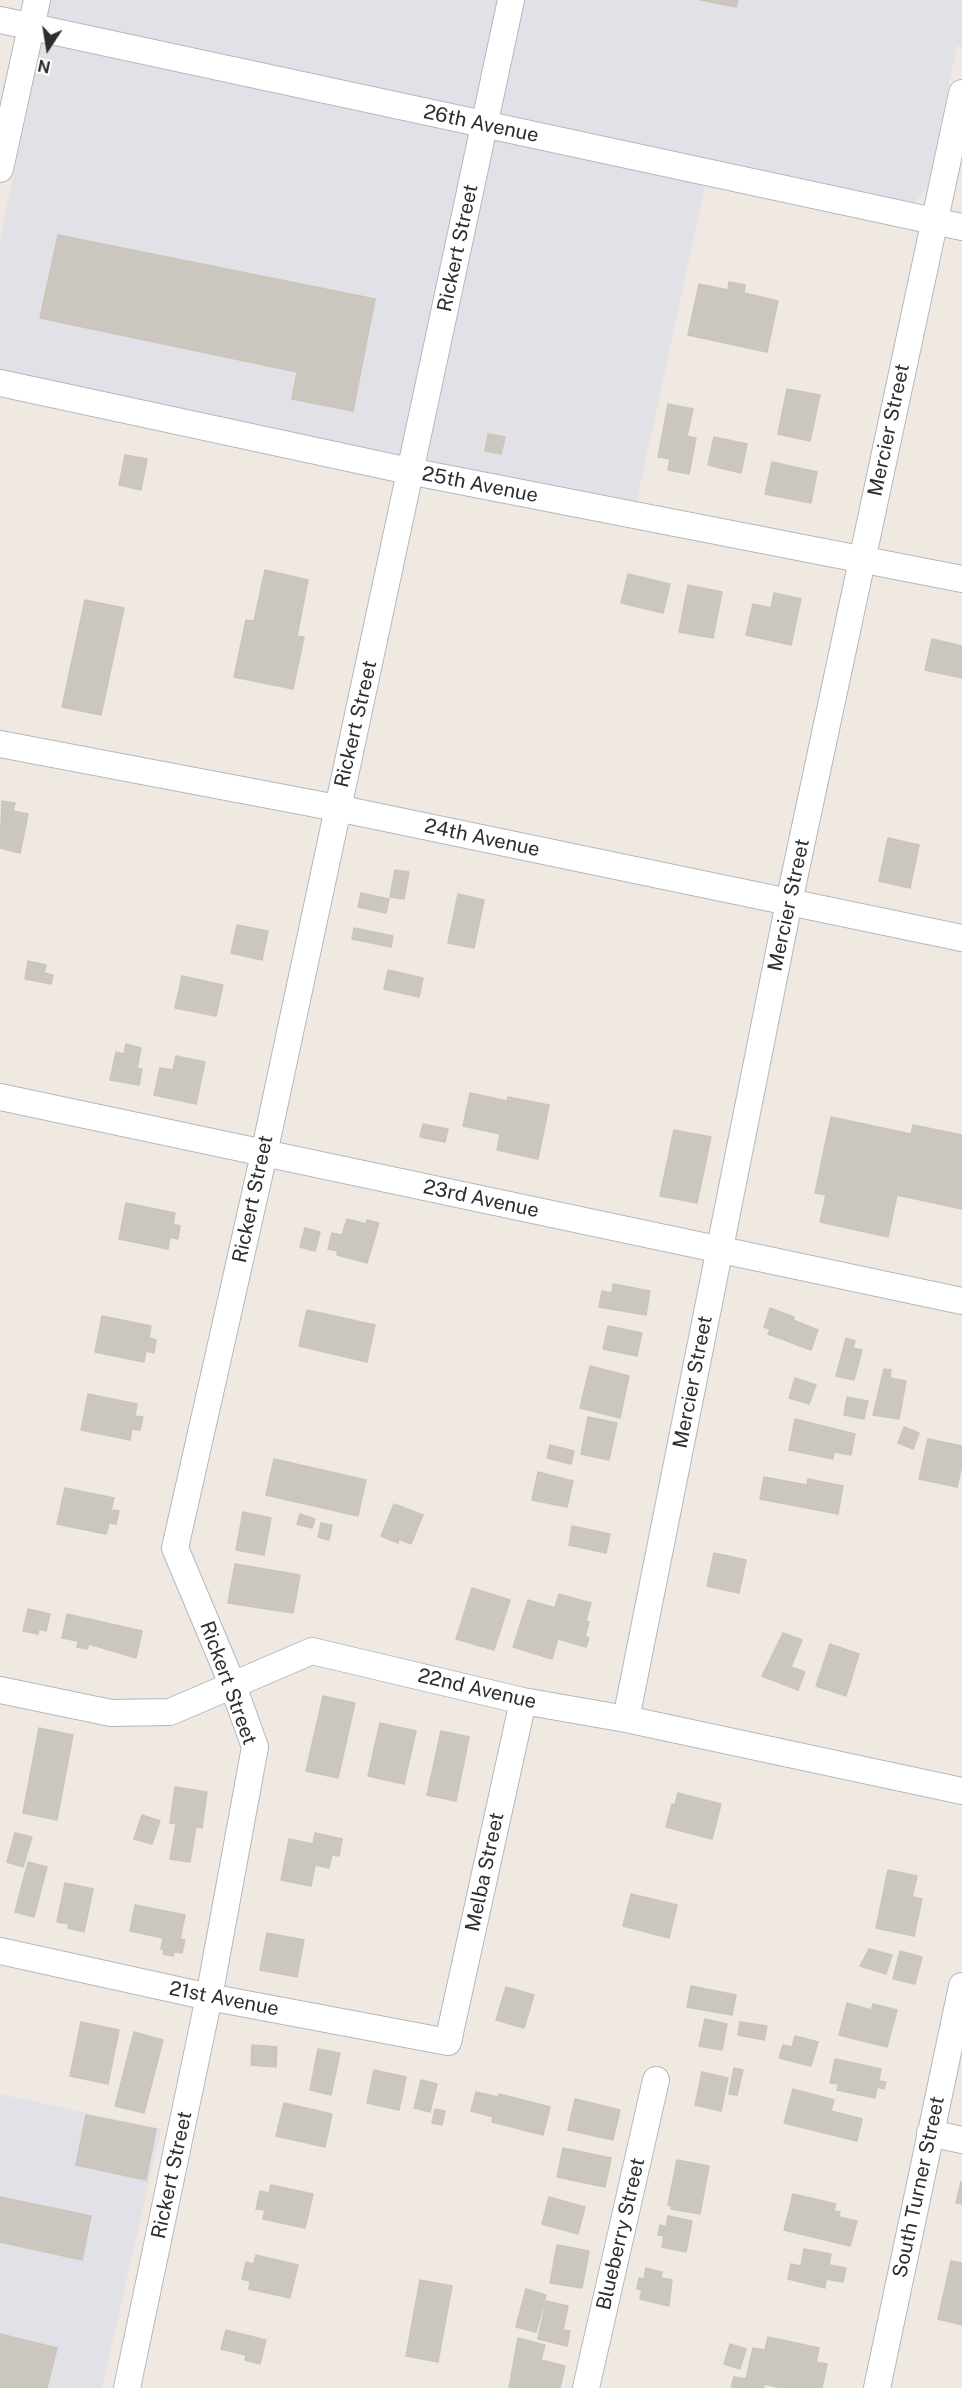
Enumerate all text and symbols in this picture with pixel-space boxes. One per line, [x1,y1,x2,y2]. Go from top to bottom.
north arrow [18,18,78,78]
text: N [36,56,52,77]
street label: 26th Avenue [421,100,541,148]
street label: Rickert Street [433,182,483,314]
street label: Mercier Street [863,362,915,498]
street label: 25th Avenue [420,462,540,508]
street label: Rickert Street [330,658,382,790]
street label: 24th Avenue [422,814,542,862]
street label: Mercier Street [763,837,815,973]
street label: Rickert Street [228,1133,278,1265]
street label: 23rd Avenue [421,1175,541,1223]
street label: Mercier Street [668,1314,718,1450]
street label: Rickert Street [195,1618,261,1748]
street label: 22nd Avenue [415,1664,539,1714]
street label: Melba Street [461,1810,509,1934]
street label: 21st Avenue [167,1977,281,2021]
street label: South Turner Street [888,2094,950,2280]
street label: Rickert Street [147,2109,197,2241]
street label: Blueberry Street [592,2156,650,2312]

